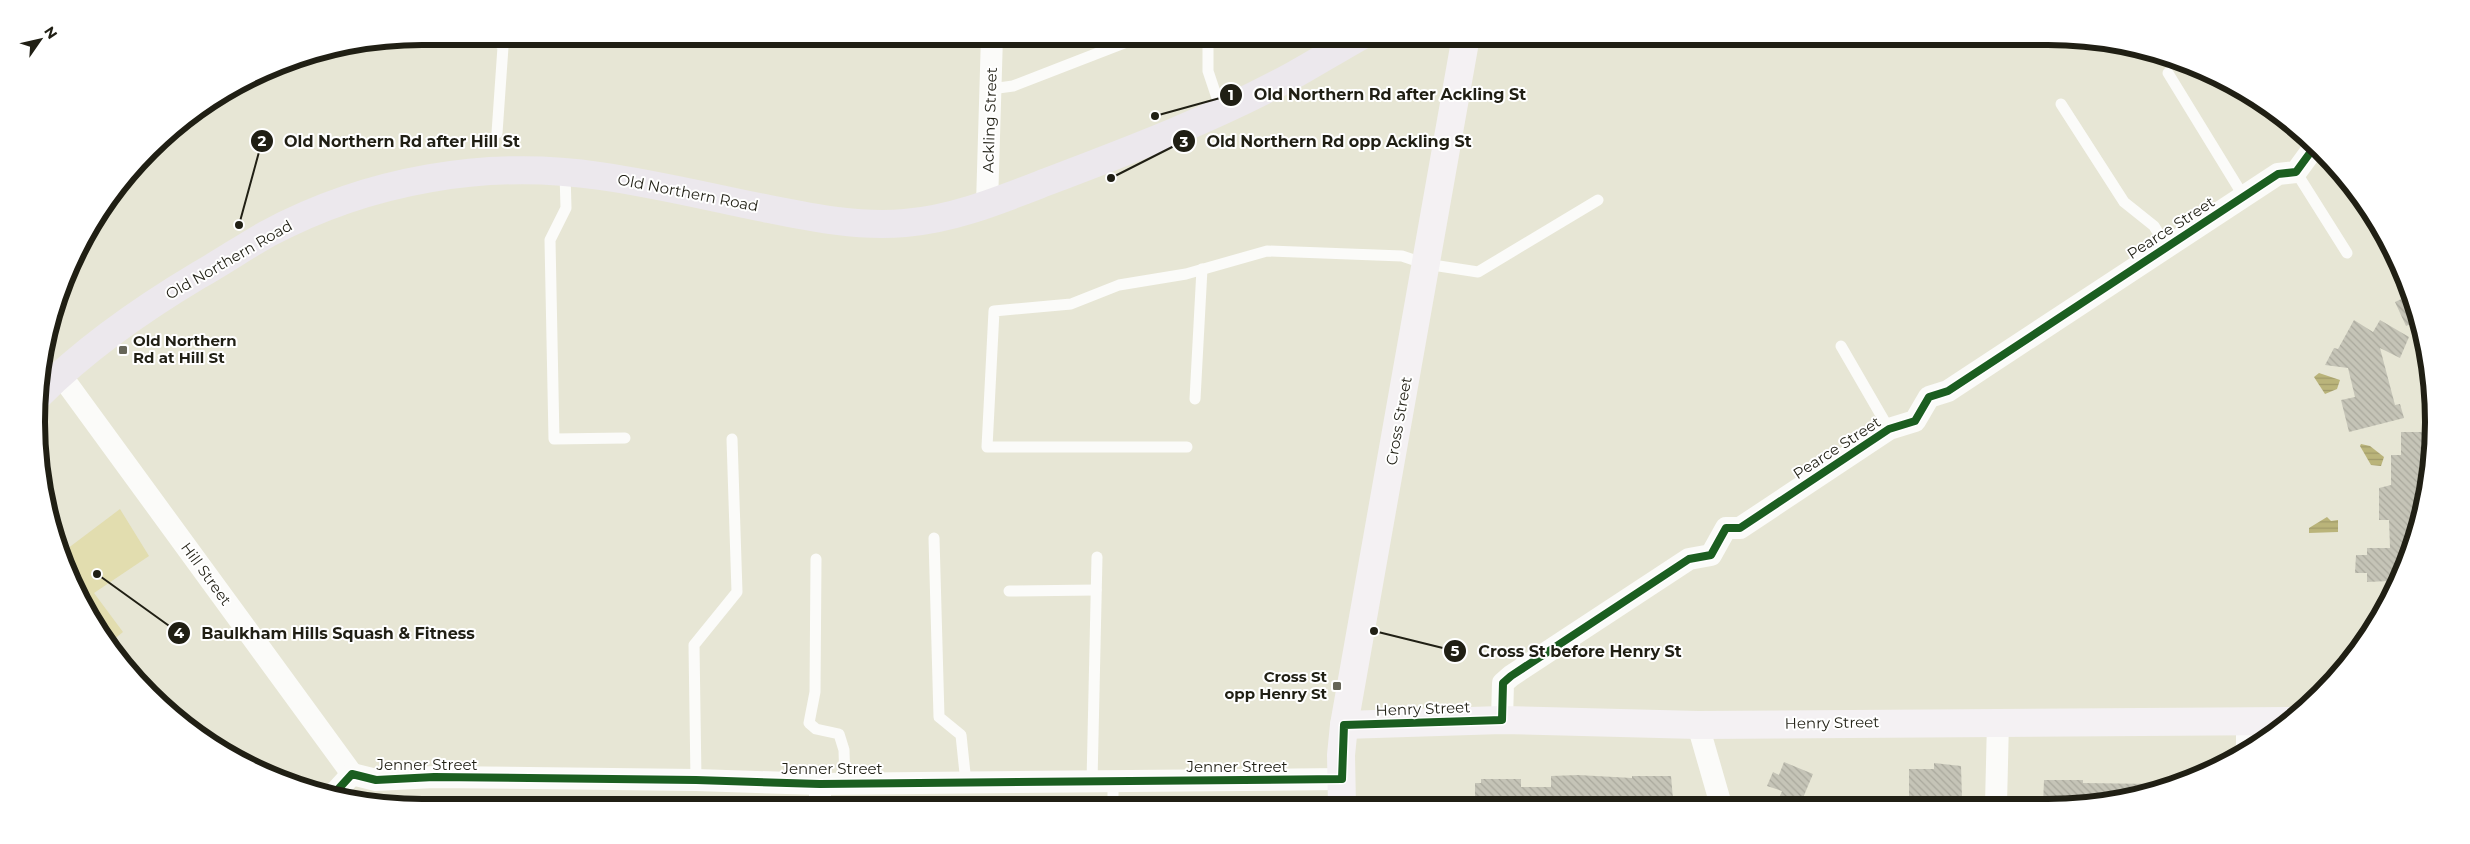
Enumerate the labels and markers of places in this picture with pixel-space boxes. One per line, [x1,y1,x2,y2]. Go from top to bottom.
callout: Old Northern Rd after Ackling St [1218,79,1536,110]
callout: Old Northern Rd after Hill St [249,125,530,156]
callout: Old Northern Rd opp Ackling St [1172,126,1482,157]
place label: Old Northern Rd at Hill St [133,331,237,367]
marker: Old Northern Rd at Hill St [117,344,129,356]
callout: Baulkham Hills Squash & Fitness [166,618,485,649]
callout: Cross St before Henry St [1443,636,1691,667]
place label: Cross St opp Henry St [1225,667,1327,703]
marker: Cross St opp Henry St [1331,680,1343,692]

